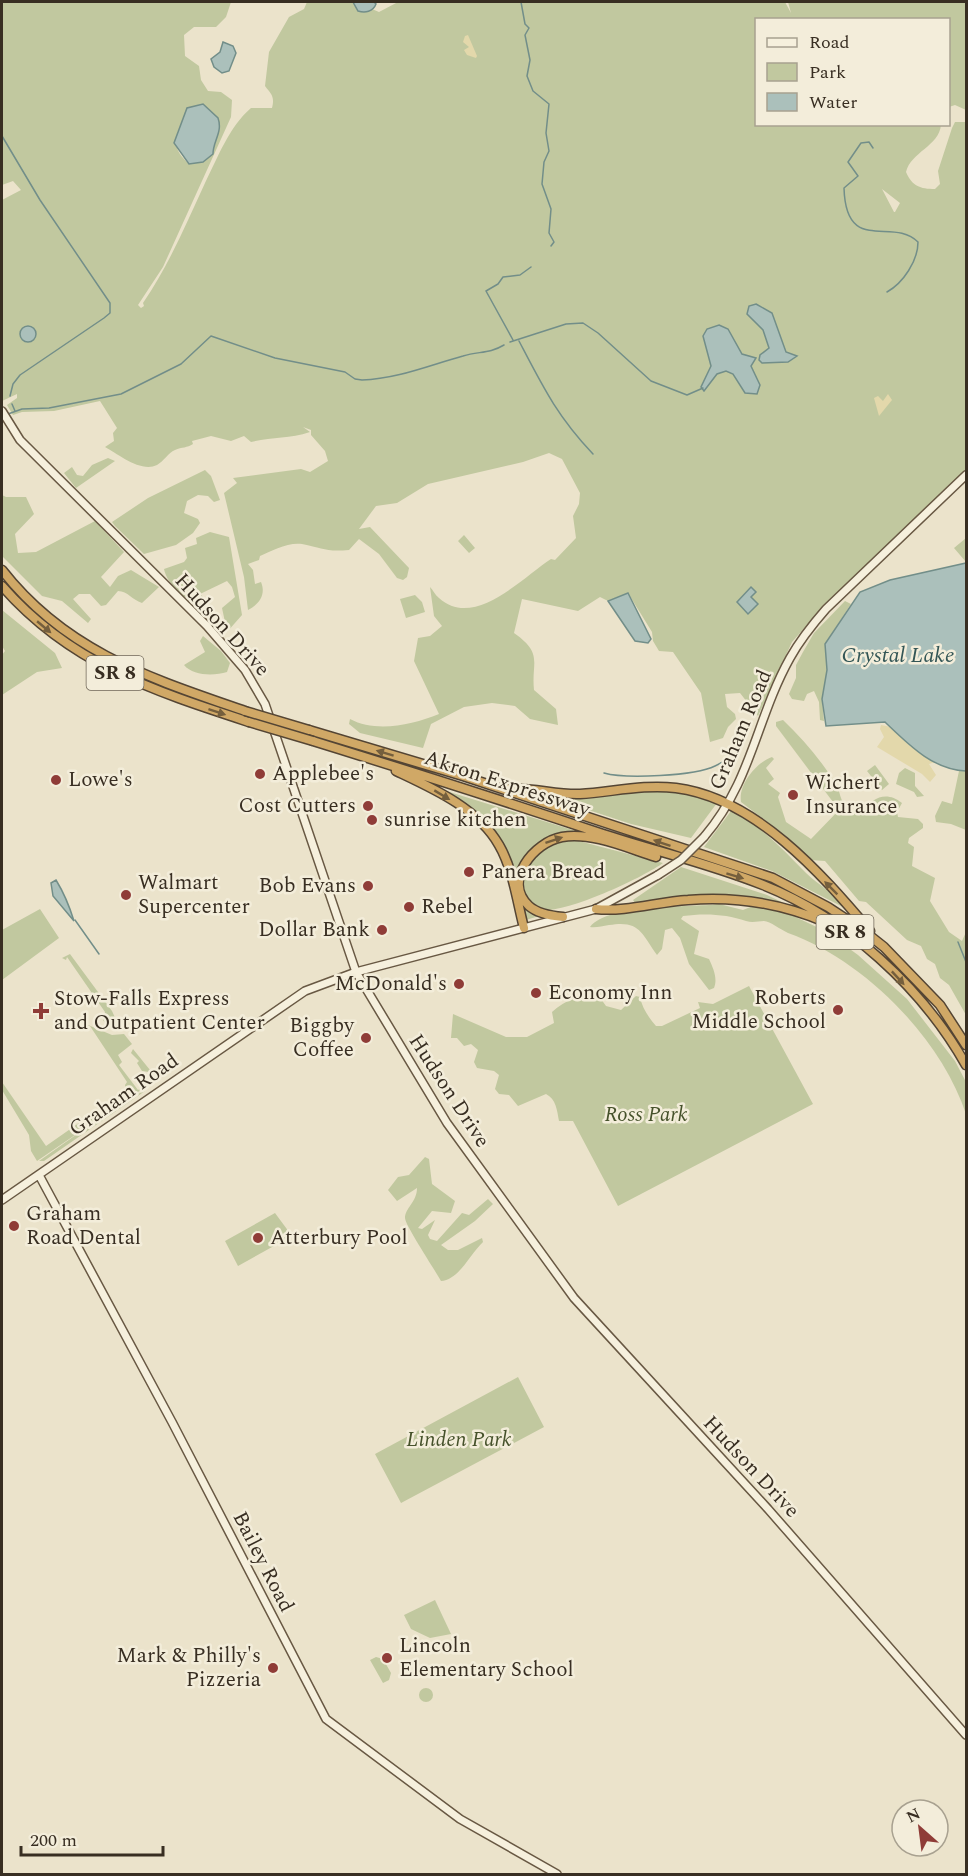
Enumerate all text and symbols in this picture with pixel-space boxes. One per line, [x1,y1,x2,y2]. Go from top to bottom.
legend [755,18,950,126]
text: Road [809,29,850,56]
text: Park [809,59,846,86]
text: Water [809,89,857,116]
street label: Hudson Drive [167,566,277,684]
one-way arrow [36,620,52,633]
water label: Crystal Lake [842,639,954,672]
road number: SR 8 [86,656,144,690]
street label: Graham Road [701,665,781,795]
one-way arrow [208,707,226,717]
street label: Akron Expressway [420,742,595,826]
one-way arrow [376,748,394,757]
place label: Applebee's [272,758,374,790]
place label: Lowe's [68,764,133,796]
marker: Applebee's [253,767,267,781]
place label: Wichert Insurance [805,767,898,823]
marker: Lowe's [49,773,63,787]
marker: Wichert Insurance [786,788,800,802]
one-way arrow [434,789,450,800]
place label: Cost Cutters [238,790,356,822]
marker: Cost Cutters [361,799,375,813]
place label: sunrise kitchen [384,804,526,836]
marker: sunrise kitchen [365,813,379,827]
one-way arrow [545,835,563,844]
one-way arrow [653,838,671,847]
place label: Panera Bread [481,856,605,888]
marker: Panera Bread [462,865,476,879]
place label: Walmart Supercenter [138,867,250,923]
place label: Bob Evans [258,870,356,902]
one-way arrow [726,872,744,881]
marker: Bob Evans [361,879,375,893]
one-way arrow [824,882,838,896]
marker: Walmart Supercenter [119,888,133,902]
place label: Rebel [421,891,473,923]
marker: Rebel [402,900,416,914]
place label: Dollar Bank [258,914,370,946]
road number: SR 8 [816,915,874,949]
marker: Dollar Bank [375,923,389,937]
place label: McDonald's [335,968,447,1000]
one-way arrow [891,971,905,985]
marker: McDonald's [452,977,466,991]
place label: Economy Inn [548,977,672,1009]
place label: Roberts Middle School [691,982,826,1038]
place label: Stow-Falls Express and Outpatient Center [54,983,265,1039]
marker: Economy Inn [529,986,543,1000]
marker: Stow-Falls Express and Outpatient Center [32,1002,50,1020]
marker: Roberts Middle School [831,1003,845,1017]
place label: Biggby Coffee [289,1010,355,1066]
street label: Hudson Drive [400,1028,498,1154]
marker: Biggby Coffee [359,1031,373,1045]
street label: Graham Road [62,1045,186,1145]
park label: Ross Park [604,1099,688,1131]
place label: Graham Road Dental [26,1198,141,1254]
marker: Graham Road Dental [7,1219,21,1233]
place label: Atterbury Pool [270,1222,408,1254]
marker: Atterbury Pool [251,1231,265,1245]
street label: Hudson Drive [695,1409,807,1525]
park label: Linden Park [406,1424,512,1456]
street label: Bailey Road [224,1506,302,1618]
place label: Lincoln Elementary School [399,1630,574,1686]
place label: Mark & Philly's Pizzeria [117,1640,262,1696]
marker: Lincoln Elementary School [380,1651,394,1665]
marker: Mark & Philly's Pizzeria [266,1661,280,1675]
north arrow [890,1798,950,1858]
text: N [902,1802,925,1829]
scale bar [21,1819,164,1857]
text: 200 m [30,1827,77,1854]

